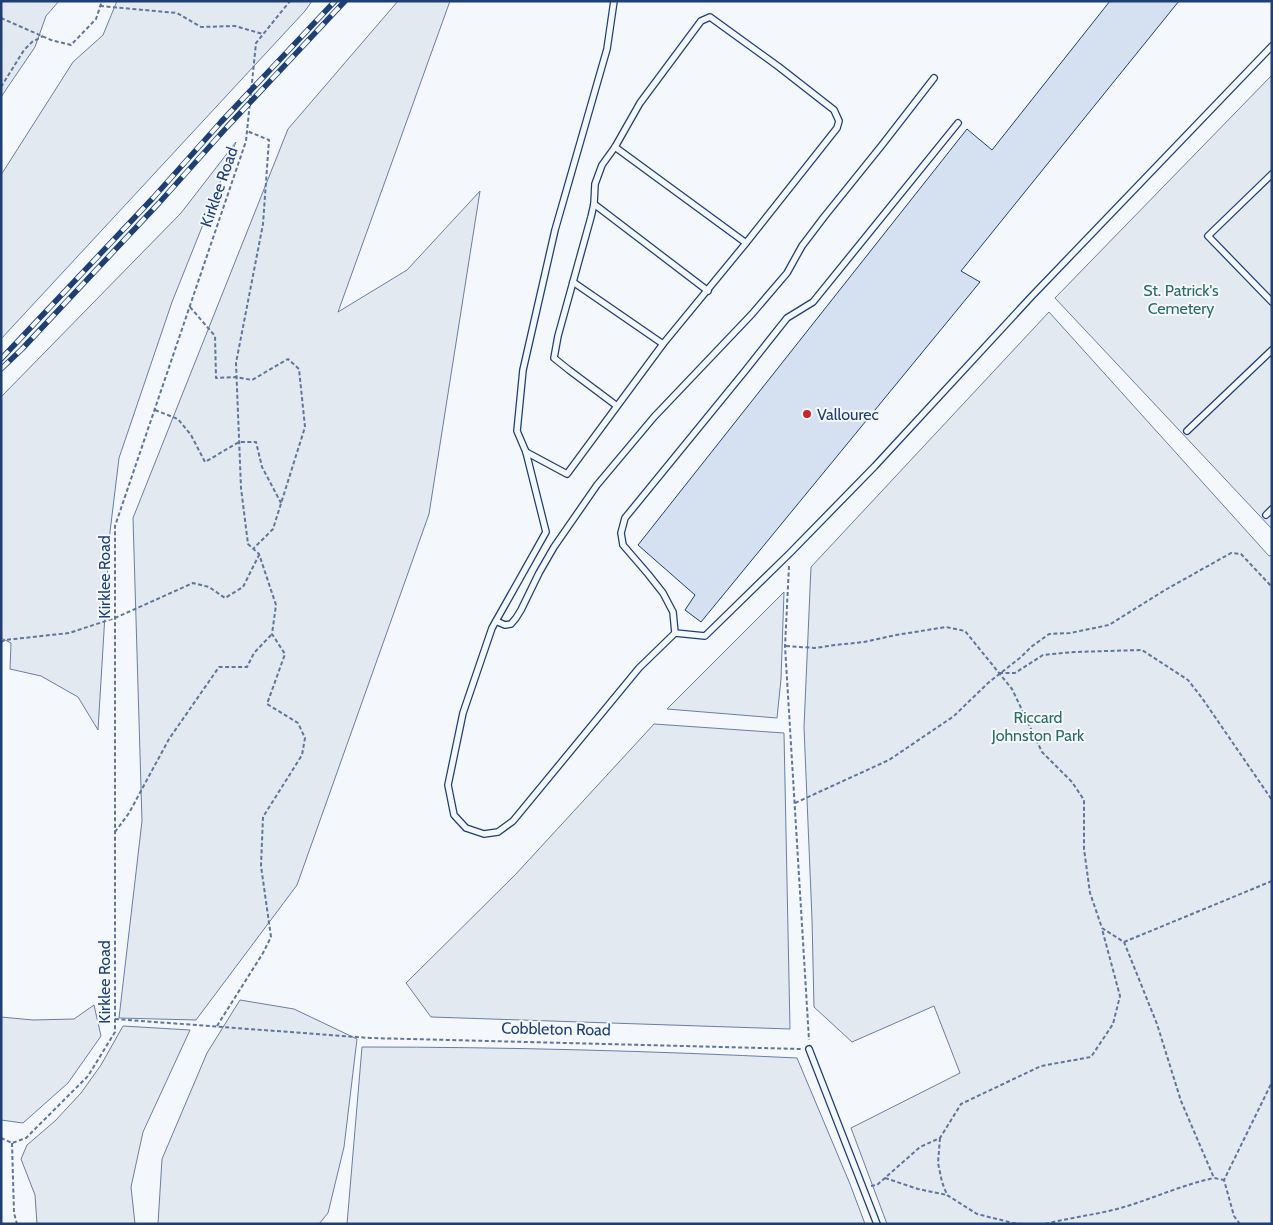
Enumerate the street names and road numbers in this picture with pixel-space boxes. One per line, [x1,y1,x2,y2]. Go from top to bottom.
street label: Kirklee Road [196,144,242,230]
street label: Kirklee Road [95,535,114,619]
street label: Kirklee Road [95,940,114,1024]
street label: Cobbleton Road [501,1019,611,1039]

